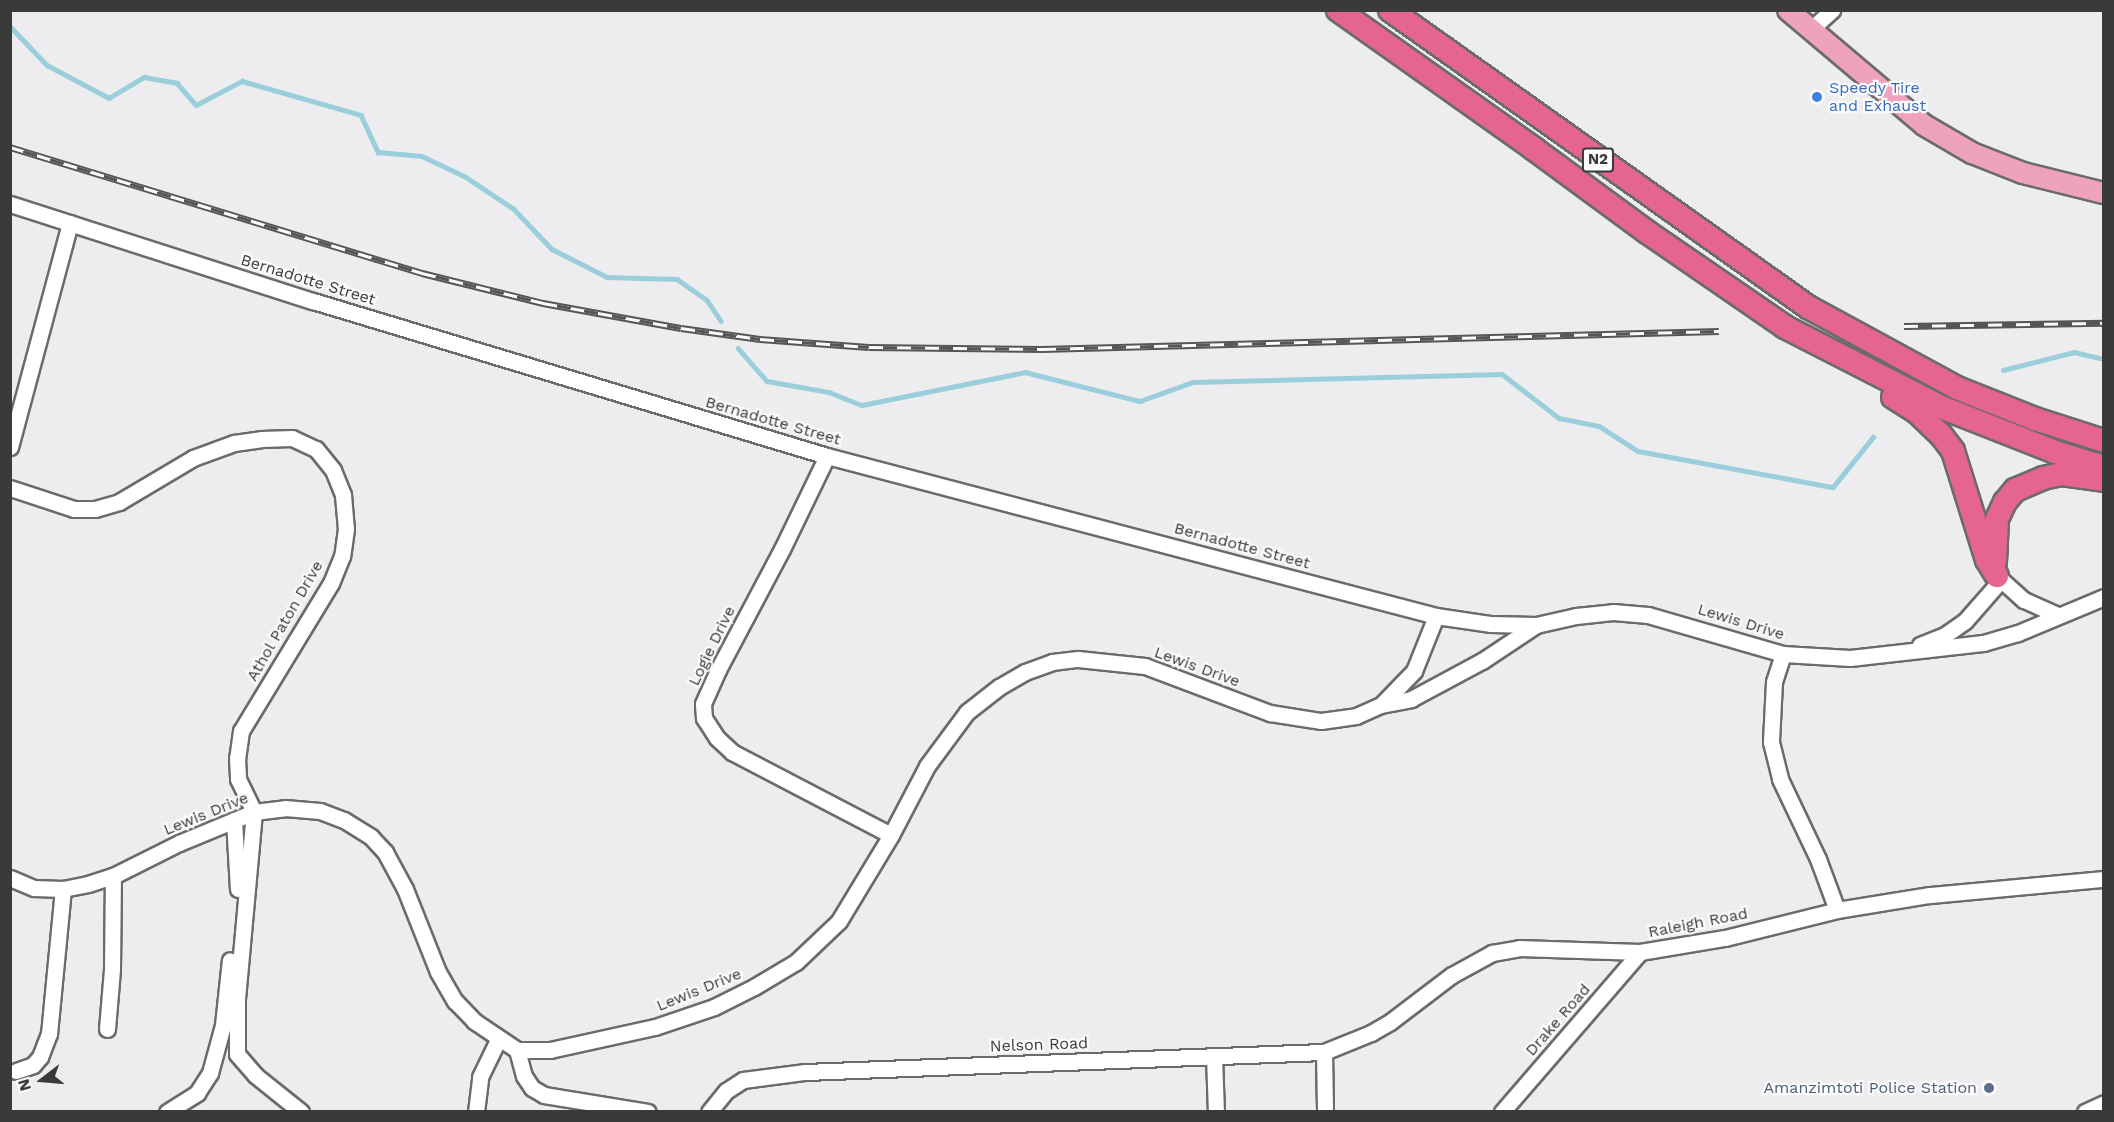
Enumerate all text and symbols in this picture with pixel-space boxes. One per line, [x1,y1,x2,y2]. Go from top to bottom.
place label: Speedy Tire and Exhaust [1829,78,1926,116]
marker: Speedy Tire and Exhaust [1810,90,1824,104]
road number: N2 [1582,148,1614,172]
street label: Bernadotte Street [238,250,378,310]
street label: Bernadotte Street [703,392,843,450]
street label: Bernadotte Street [1172,519,1312,573]
street label: Athol Paton Drive [243,557,327,685]
street label: Lewis Drive [1695,600,1787,644]
street label: Logie Drive [684,603,740,689]
street label: Lewis Drive [1152,643,1242,691]
street label: Lewis Drive [161,788,251,840]
street label: Raleigh Road [1647,904,1749,942]
street label: Lewis Drive [654,964,744,1016]
street label: Drake Road [1521,980,1595,1060]
street label: Nelson Road [990,1034,1088,1056]
north arrow [12,1050,72,1110]
text: N [13,1077,35,1093]
place label: Amanzimtoti Police Station [1764,1078,1977,1098]
marker: Amanzimtoti Police Station [1982,1081,1996,1095]

